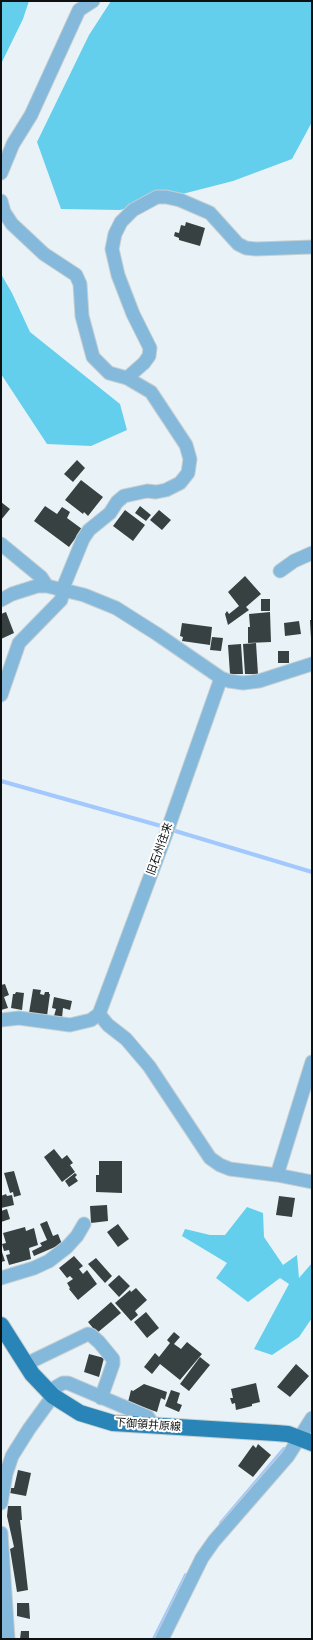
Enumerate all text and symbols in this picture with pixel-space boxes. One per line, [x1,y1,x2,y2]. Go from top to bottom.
street label: 旧石州往来 [144,821,176,877]
street label: 下御領井原線 [115,1416,181,1434]

